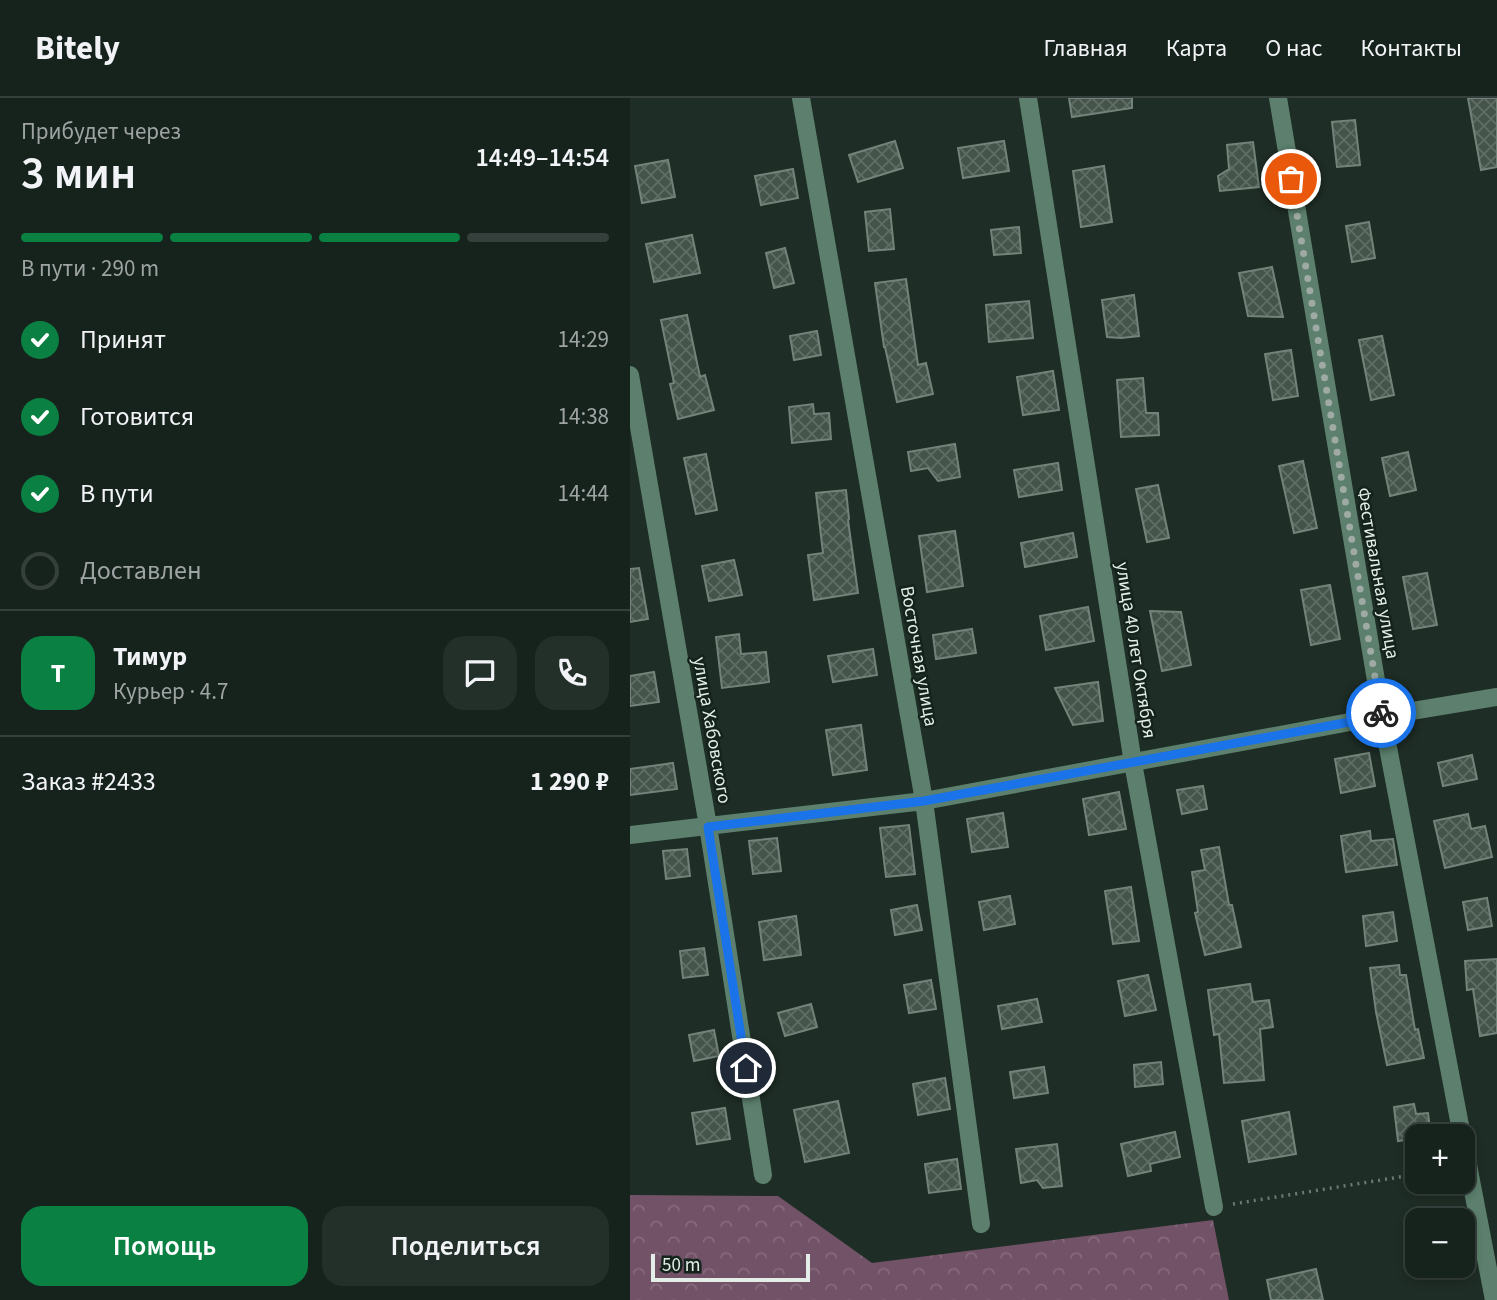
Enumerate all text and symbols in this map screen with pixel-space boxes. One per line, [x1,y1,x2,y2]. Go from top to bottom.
text: Bitely [35,25,120,72]
text: Главная [1043,31,1128,66]
text: Карта [1166,31,1227,66]
text: О нас [1265,31,1322,66]
text: Контакты [1360,31,1462,66]
text: Прибудет через [21,115,181,148]
text: 14:49–14:54 [476,139,609,176]
text: 3 мин [21,141,136,206]
pin [1261,149,1321,209]
icon: bag [1272,160,1310,198]
text: В пути · 290 m [21,252,159,285]
icon: check [21,321,59,359]
text: Принят [80,321,166,358]
text: 14:29 [558,323,609,356]
icon: check [21,398,59,436]
text: Готовится [80,398,194,435]
text: 14:38 [558,400,609,433]
icon: check [21,475,59,513]
text: В пути [80,475,154,512]
text: 14:44 [558,477,609,510]
street label: Фестивальная улица [1349,485,1406,661]
text: Доставлен [80,552,202,589]
street label: улица 40 лет Октября [1108,560,1163,740]
street label: Восточная улица [893,584,944,729]
button: chat [443,636,517,710]
button: phone [535,636,609,710]
text: Тимур [113,638,187,675]
text: Т [51,655,65,692]
street label: улица Хабовского [685,655,738,806]
text: Курьер · 4.7 [113,675,228,708]
courier [1346,678,1416,748]
icon: bike [1362,694,1400,732]
text: Заказ #2433 [21,763,156,800]
text: 1 290 ₽ [530,763,609,800]
pin [716,1038,776,1098]
icon: home [727,1049,765,1087]
map controls [1405,1124,1475,1278]
button: + [1405,1124,1475,1194]
button: Помощь [21,1206,308,1286]
button: Поделиться [322,1206,609,1286]
button: − [1405,1208,1475,1278]
scale bar [651,1251,810,1283]
text: 50 m [662,1252,700,1279]

